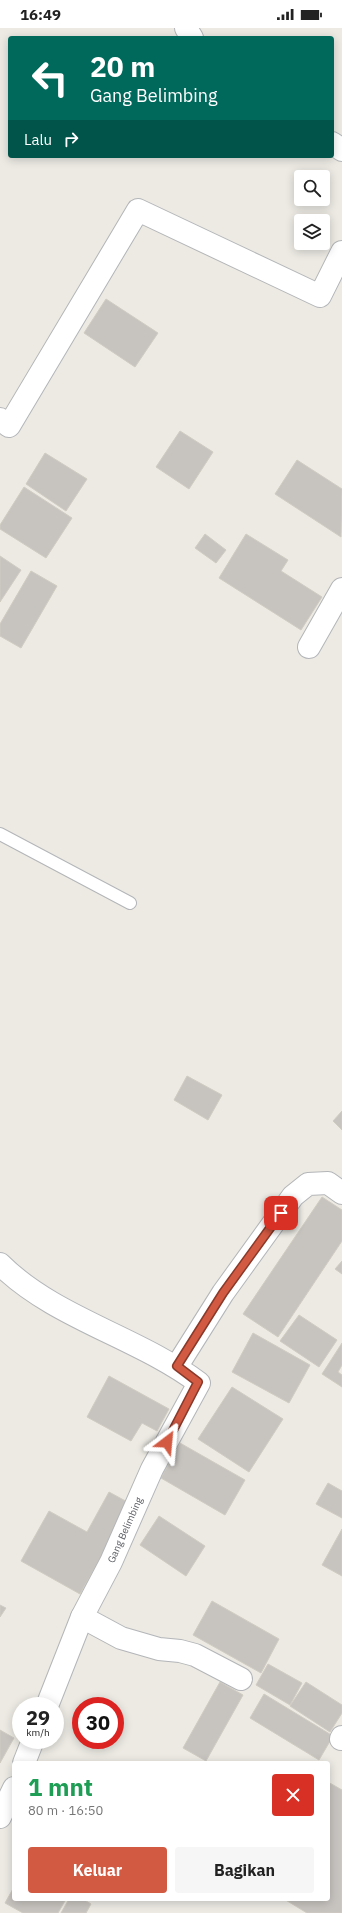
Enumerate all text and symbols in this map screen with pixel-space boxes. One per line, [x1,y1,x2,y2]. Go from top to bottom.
text: 16:49 [20,5,61,24]
text: 20 m [90,48,155,85]
icon: left [24,52,76,104]
text: Gang Belimbing [90,84,218,107]
icon: right [60,128,82,150]
text: Lalu [24,130,52,149]
map controls [294,170,330,250]
button: search [294,170,330,206]
button: layers [294,214,330,250]
pin [264,1196,298,1230]
icon: arrive [270,1202,292,1224]
position arrow [146,1421,188,1463]
street label: Gang Belimbing [105,1494,146,1565]
speed limit sign: 30 [72,1697,124,1749]
text: 29 [26,1704,50,1731]
text: km/h [26,1726,50,1739]
text: 1 mnt [28,1771,93,1803]
button: close [272,1774,314,1816]
text: 80 m · 16:50 [28,1802,103,1819]
button: Keluar [28,1847,167,1893]
button: Bagikan [175,1847,314,1893]

